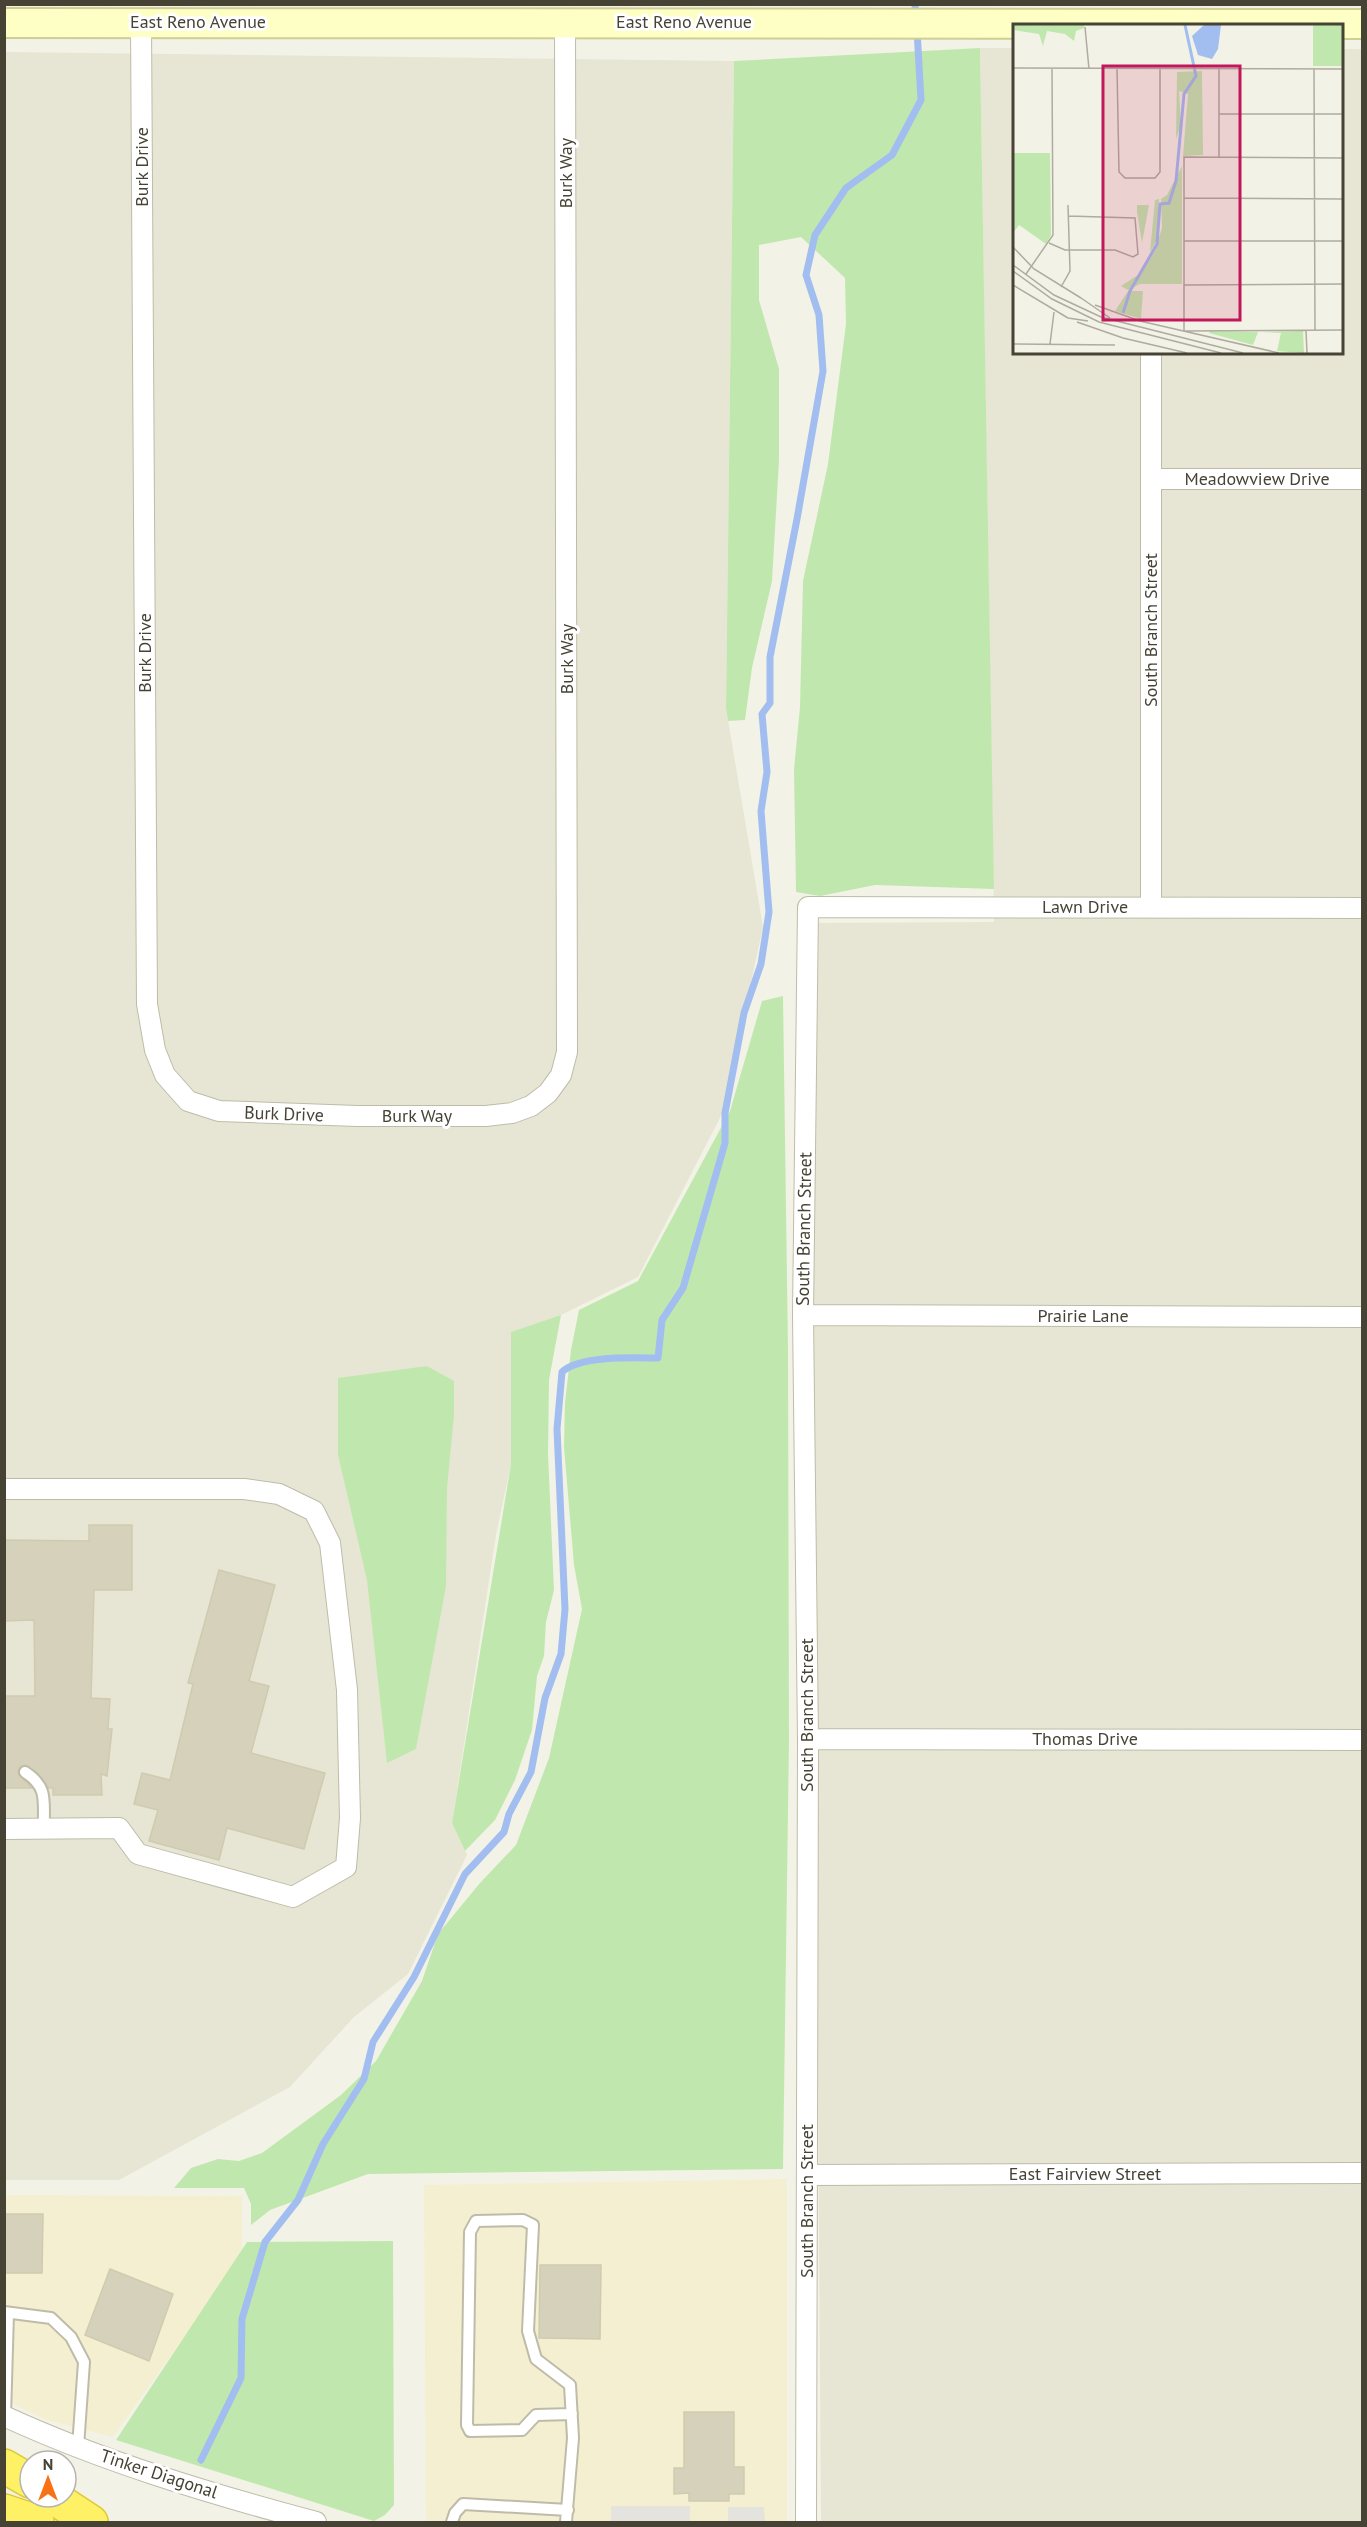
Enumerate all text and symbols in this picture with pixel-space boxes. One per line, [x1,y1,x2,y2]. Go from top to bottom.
street label: East Reno Avenue [130,10,266,33]
street label: East Reno Avenue [616,10,752,33]
inset map [1013,24,1343,354]
street label: Burk Drive [130,127,153,207]
street label: Burk Way [554,137,577,208]
street label: Meadowview Drive [1184,467,1330,490]
street label: South Branch Street [1139,553,1162,707]
street label: Burk Drive [133,613,156,693]
street label: Burk Way [555,623,578,694]
street label: Lawn Drive [1042,895,1128,918]
street label: Burk Drive [244,1101,324,1126]
street label: Burk Way [382,1104,453,1127]
street label: South Branch Street [791,1152,816,1306]
street label: Prairie Lane [1037,1304,1129,1327]
street label: South Branch Street [795,1638,818,1792]
street label: Thomas Drive [1032,1727,1138,1750]
street label: South Branch Street [795,2124,818,2278]
street label: East Fairview Street [1009,2162,1161,2185]
street label: Tinker Diagonal [98,2444,221,2504]
north arrow [18,2449,78,2509]
text: N [43,2454,53,2474]

